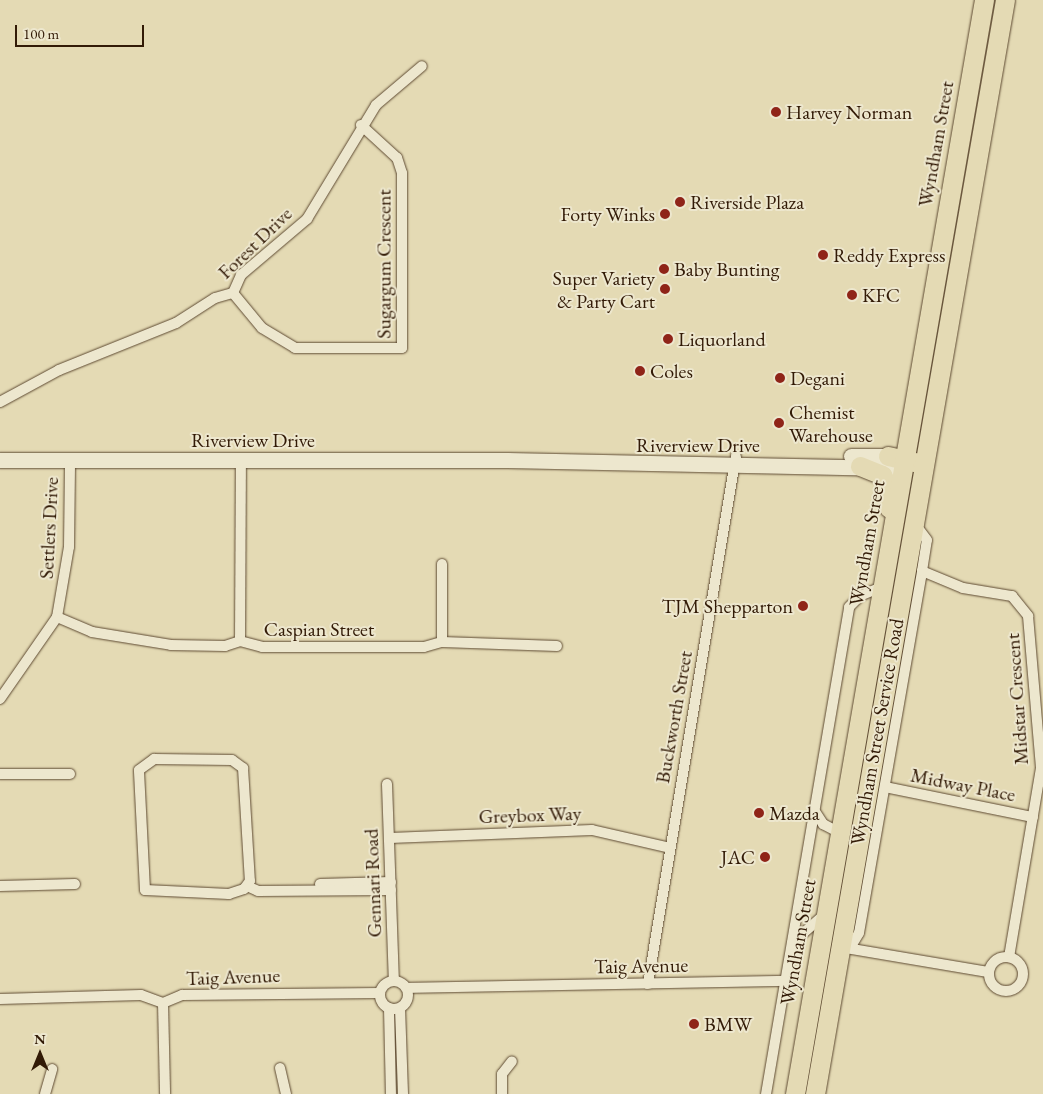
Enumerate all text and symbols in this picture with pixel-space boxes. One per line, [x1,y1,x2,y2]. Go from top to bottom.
scale bar [18,15,146,47]
text: 100 m [23,24,59,43]
street label: Wyndham Street [913,79,959,209]
place label: Harvey Norman [786,100,912,124]
marker: Harvey Norman [770,106,782,118]
street label: Sugargum Crescent [372,189,396,339]
place label: Riverside Plaza [690,190,804,214]
marker: Riverside Plaza [674,196,686,208]
street label: Forest Drive [213,202,297,284]
place label: Forty Winks [561,202,655,226]
marker: Forty Winks [659,208,671,220]
place label: Reddy Express [833,243,946,267]
marker: Reddy Express [817,249,829,261]
place label: Baby Bunting [674,257,780,281]
marker: Baby Bunting [658,263,670,275]
place label: Super Variety & Party Cart [552,266,655,313]
marker: Super Variety & Party Cart [659,283,671,295]
place label: KFC [862,283,900,307]
marker: KFC [846,289,858,301]
place label: Liquorland [678,327,766,351]
marker: Liquorland [662,333,674,345]
place label: Coles [650,359,693,383]
marker: Coles [634,365,646,377]
place label: Degani [790,366,845,390]
marker: Degani [774,372,786,384]
place label: Chemist Warehouse [789,400,873,447]
marker: Chemist Warehouse [773,417,785,429]
street label: Riverview Drive [191,428,315,452]
street label: Riverview Drive [636,433,760,457]
street label: Settlers Drive [34,476,64,580]
street label: Wyndham Street [844,478,890,608]
place label: TJM Shepparton [662,594,793,618]
marker: TJM Shepparton [797,600,809,612]
street label: Wyndham Street Service Road [845,616,909,848]
street label: Caspian Street [264,617,374,641]
street label: Midstar Crescent [1000,632,1034,766]
street label: Buckworth Street [651,649,697,785]
street label: Midway Place [909,763,1017,807]
street label: Greybox Way [478,801,582,829]
place label: Mazda [769,801,820,825]
marker: Mazda [753,807,765,819]
street label: Gennari Road [359,828,387,938]
place label: JAC [721,845,755,869]
marker: JAC [759,851,771,863]
street label: Wyndham Street [775,877,821,1007]
street label: Taig Avenue [594,953,688,979]
street label: Taig Avenue [185,963,281,991]
place label: BMW [704,1012,752,1036]
marker: BMW [688,1018,700,1030]
north arrow [15,1029,65,1079]
text: N [34,1030,46,1048]

